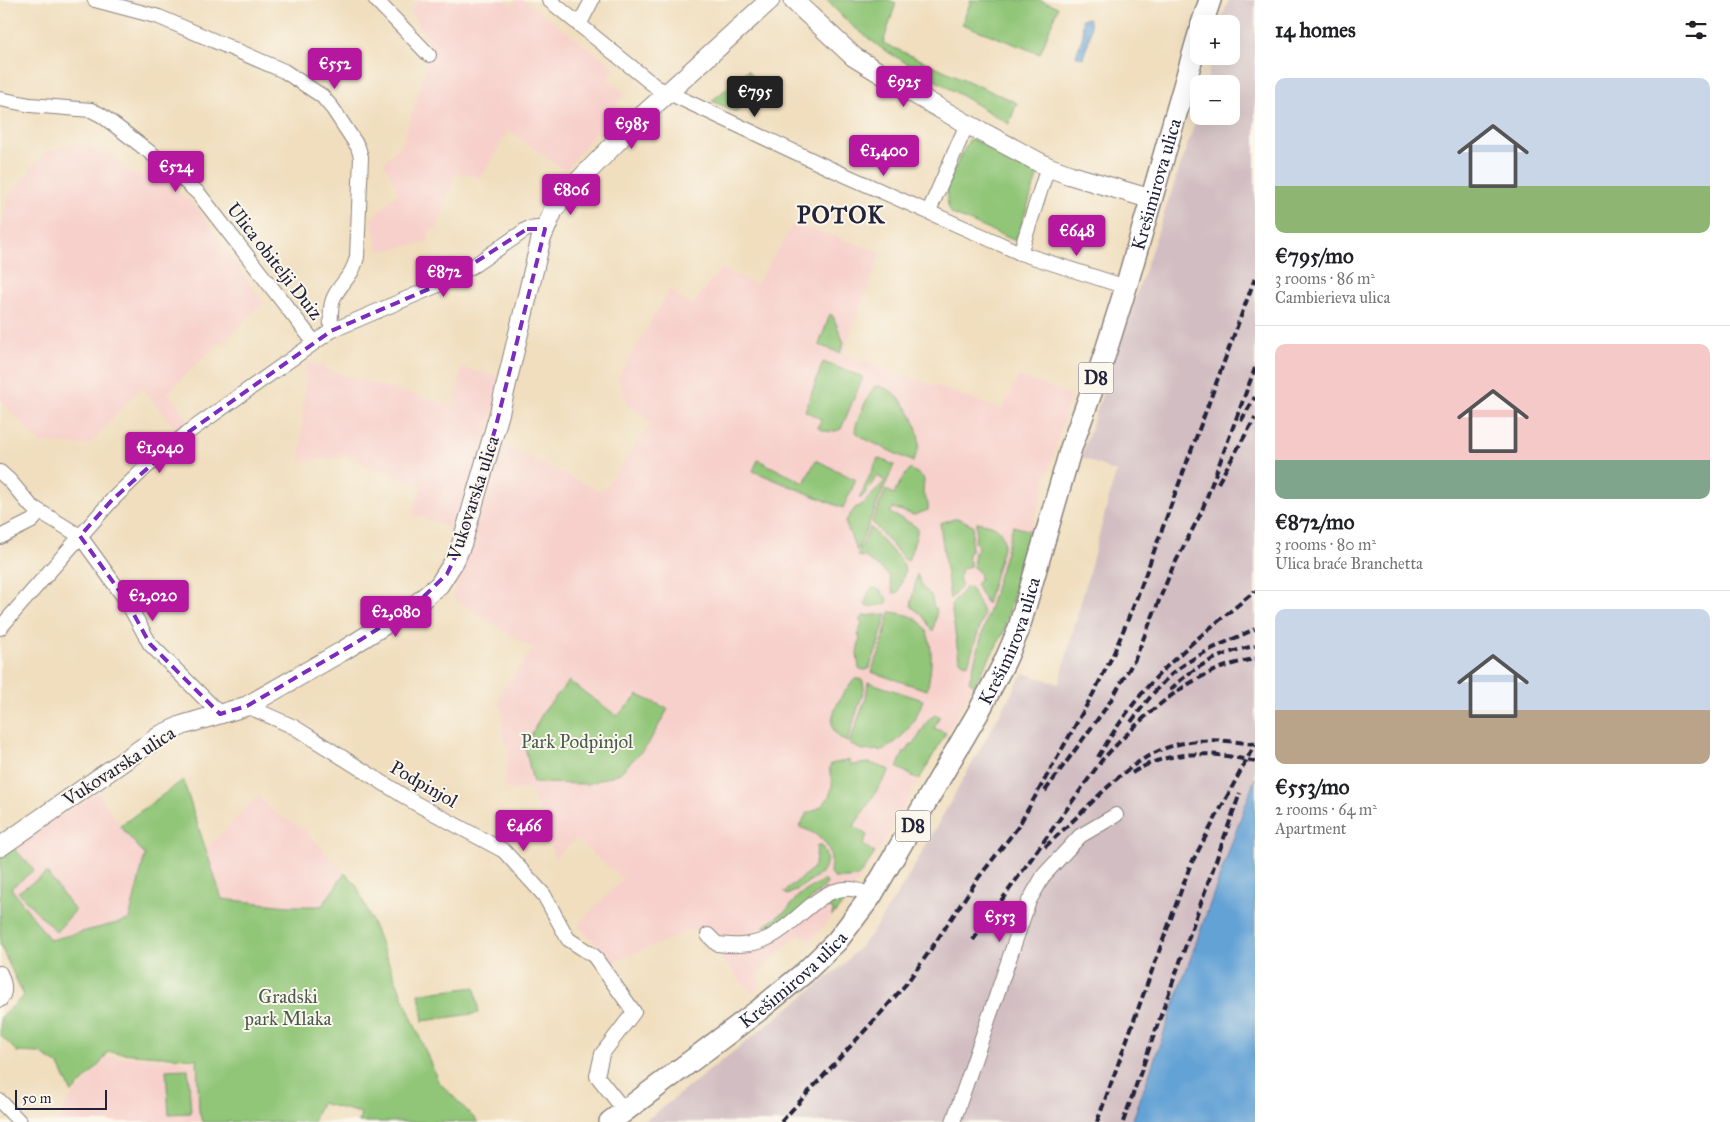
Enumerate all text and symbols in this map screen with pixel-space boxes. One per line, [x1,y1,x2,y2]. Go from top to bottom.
map controls [1190,15,1240,125]
button: + [1190,15,1240,65]
icon: filters [1682,16,1710,44]
text: 14 homes [1275,17,1356,43]
pin: €552 [305,48,365,90]
text: €552 [319,54,351,73]
pin: €925 [874,66,934,108]
text: €925 [887,72,921,91]
button: − [1190,75,1240,125]
pin: €795 [725,76,785,118]
text: €795 [738,82,772,101]
pin: €985 [602,108,662,150]
icon: home [1448,111,1538,201]
text: €985 [615,114,649,133]
street label: Krešimirova ulica [1126,115,1186,253]
pin: €1,400 [843,134,925,177]
text: €1,400 [860,141,908,160]
pin: €524 [146,150,206,193]
text: €524 [159,157,193,176]
pin: €806 [541,174,601,216]
text: €806 [553,180,589,199]
street label: Ulica obitelji Duiz [222,198,328,324]
district label: POTOK [797,200,885,230]
pin: €648 [1047,214,1107,257]
text: €648 [1059,221,1095,240]
text: €795/mo [1275,243,1354,269]
pin: €872 [414,256,474,298]
text: €872 [427,262,461,281]
text: 3 rooms · 86 m² [1275,269,1375,288]
text: Cambierieva ulica [1275,288,1390,307]
road number: D8 [1078,362,1114,393]
icon: home [1448,376,1538,466]
pin: €1,040 [119,432,201,474]
street label: Vukovarska ulica [442,432,504,564]
text: €1,040 [136,438,184,457]
text: €872/mo [1275,509,1354,535]
text: 3 rooms · 80 m² [1275,535,1376,554]
text: Ulica braće Branchetta [1275,554,1423,573]
street label: Krešimirova ulica [973,573,1045,709]
pin: €2,020 [112,580,194,622]
text: €2,020 [129,586,177,605]
pin: €2,080 [355,596,437,638]
text: €2,080 [371,602,421,621]
icon: home [1448,641,1538,731]
street label: Vukovarska ulica [58,721,180,811]
park label: Park Podpinjol [521,730,634,753]
street label: Podpinjol [386,756,463,813]
text: €553/mo [1275,774,1350,800]
text: 2 rooms · 64 m² [1275,800,1377,819]
pin: €466 [494,810,554,852]
road number: D8 [896,810,930,841]
text: €466 [506,816,542,835]
text: Apartment [1275,819,1347,838]
pin: €553 [970,900,1030,943]
text: €553 [985,907,1015,926]
street label: Krešimirova ulica [734,926,852,1033]
park label: Gradski park Mlaka [243,985,332,1030]
scale bar [15,1087,108,1110]
text: 50 m [22,1090,51,1107]

